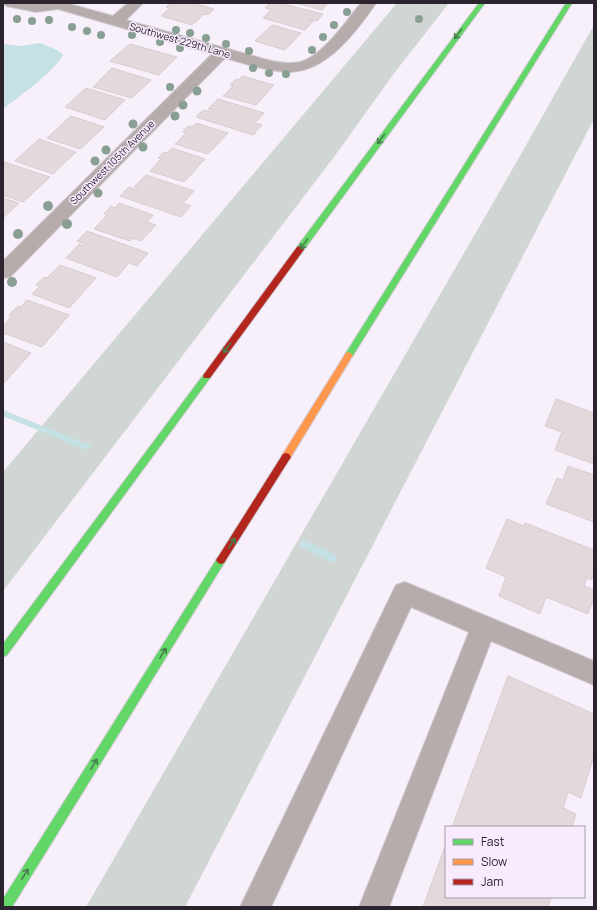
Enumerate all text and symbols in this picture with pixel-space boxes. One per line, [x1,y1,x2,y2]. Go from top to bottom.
street label: Southwest 229th Lane [128,19,232,61]
one-way arrow [454,29,463,40]
street label: Southwest 105th Avenue [67,116,158,207]
one-way arrow [377,133,385,144]
one-way arrow [300,238,308,249]
one-way arrow [223,343,231,354]
one-way arrow [228,538,236,549]
one-way arrow [159,648,167,659]
one-way arrow [91,758,99,770]
legend [445,826,585,898]
text: Fast [481,833,505,850]
text: Slow [481,853,507,870]
one-way arrow [22,868,30,880]
text: Jam [481,873,503,890]

